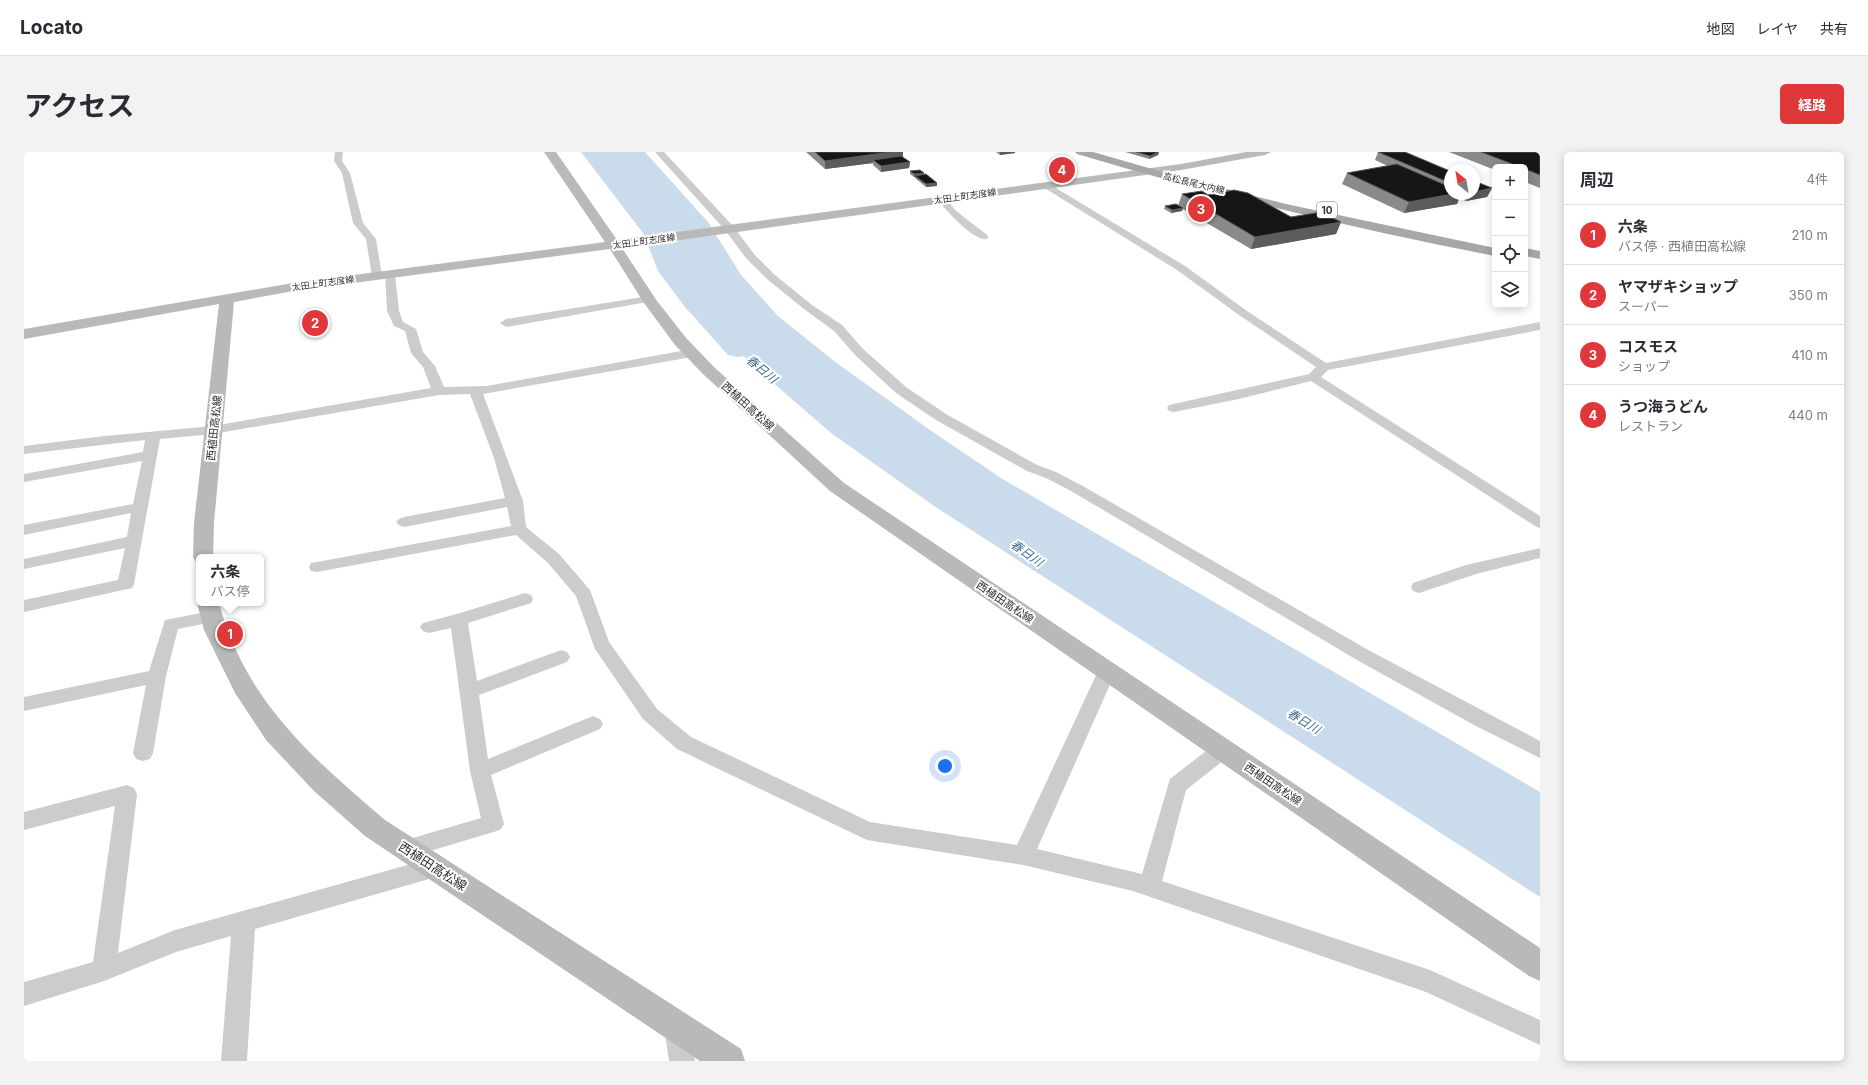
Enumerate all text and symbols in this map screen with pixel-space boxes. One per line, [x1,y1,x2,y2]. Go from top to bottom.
text: Locato [20,16,83,39]
text: 地図 [1706,20,1734,37]
text: レイヤ [1756,20,1798,37]
text: 共有 [1820,20,1848,37]
button: 経路 [1780,84,1844,124]
text: アクセス [24,89,135,123]
pin: 4 [1049,155,1075,185]
north arrow [1444,164,1480,200]
map controls [1492,164,1528,308]
button: + [1492,164,1528,200]
street label: 高松長尾大内線 [1162,170,1227,196]
text: 周辺 [1580,170,1614,190]
text: 4件 [1807,171,1828,187]
street label: 太田上町志度線 [933,186,998,206]
pin: 3 [1188,194,1214,224]
button: − [1492,200,1528,236]
road number: 10 [1317,202,1337,218]
text: 六条 [1618,217,1648,236]
text: 1 [1590,227,1596,243]
text: 210 m [1792,227,1828,243]
street label: 太田上町志度線 [612,231,677,251]
button: locate [1492,236,1528,272]
text: バス停 · 西植田高松線 [1618,238,1746,254]
button: layers [1492,272,1528,308]
street label: 太田上町志度線 [291,273,356,293]
text: ヤマザキショップ [1618,277,1738,296]
text: 2 [1589,287,1597,303]
text: 350 m [1789,287,1828,303]
text: スーパー [1618,298,1670,314]
pin: 2 [302,308,328,338]
text: コスモス [1618,337,1678,356]
text: 3 [1589,347,1597,363]
text: 410 m [1791,347,1828,363]
water label: 春日川 [743,352,782,388]
text: ショップ [1618,358,1670,374]
street label: 西植田高松線 [719,379,777,433]
street label: 西植田高松線 [204,394,224,462]
text: うつ海うどん [1618,397,1708,416]
text: 4 [1589,407,1597,423]
text: 440 m [1788,407,1828,423]
text: レストラン [1618,418,1683,434]
water label: 春日川 [1008,537,1048,571]
popup [196,554,264,606]
text: 六条 [210,562,241,581]
street label: 西植田高松線 [974,578,1036,626]
text: バス停 [210,583,250,599]
pin: 1 [217,619,243,649]
water label: 春日川 [1285,705,1325,738]
your location [935,756,955,776]
street label: 西植田高松線 [1242,760,1304,808]
street label: 西植田高松線 [396,838,470,894]

